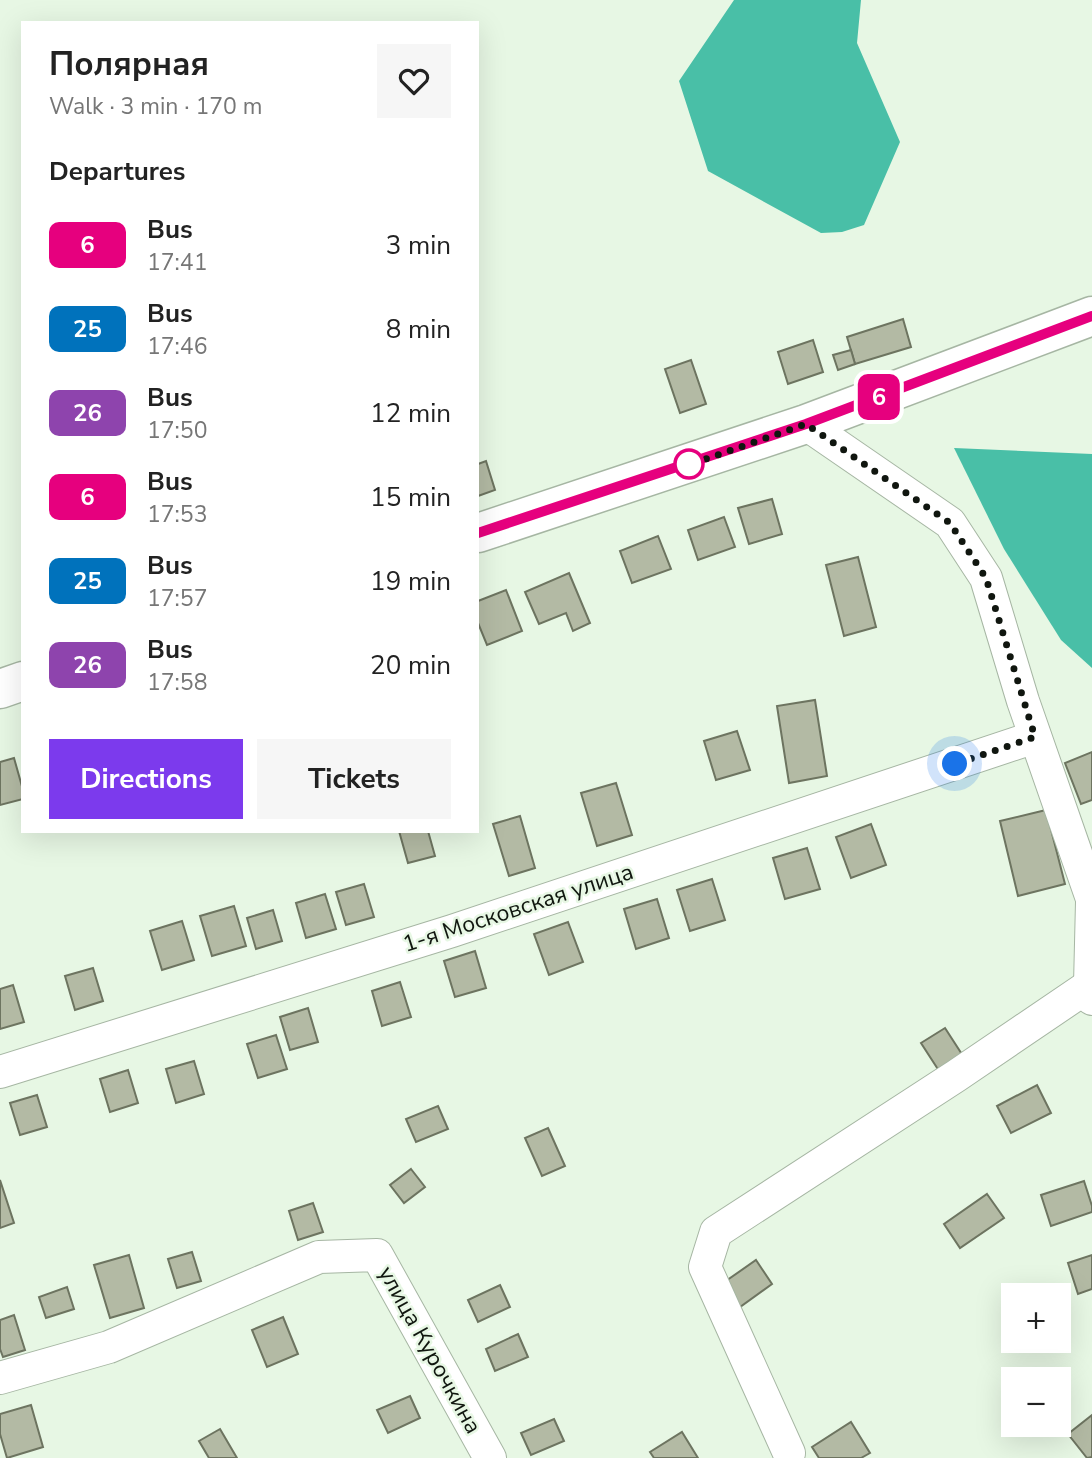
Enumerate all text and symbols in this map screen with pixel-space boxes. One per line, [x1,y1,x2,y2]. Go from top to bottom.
text: Полярная [49,42,209,87]
button: heart [377,44,451,118]
text: Walk · 3 min · 170 m [49,91,262,122]
text: Departures [49,154,185,189]
text: Bus [147,212,193,247]
text: 3 min [386,228,451,263]
text: 6 [80,229,95,261]
text: 17:41 [147,247,207,278]
text: Bus [147,296,193,331]
text: 8 min [386,312,451,347]
text: 25 [73,313,102,345]
text: 17:46 [147,331,207,362]
line badge: 6 [856,374,902,420]
text: Bus [147,380,193,415]
text: 6 [872,381,886,413]
text: 12 min [370,396,451,431]
text: 26 [73,397,102,429]
text: 17:50 [147,415,207,446]
unlabelled marker [674,449,704,479]
text: Bus [147,464,193,499]
text: 15 min [370,480,451,515]
text: 6 [80,481,95,513]
text: 17:53 [147,499,207,530]
text: Bus [147,548,193,583]
text: 19 min [370,564,451,599]
text: 25 [73,565,102,597]
text: 17:57 [147,583,207,614]
text: Bus [147,632,193,667]
text: 20 min [370,648,451,683]
text: 26 [73,649,102,681]
text: 17:58 [147,667,207,698]
button: Directions [49,739,243,819]
button: Tickets [257,739,451,819]
your location [937,746,972,781]
street label: 1-я Московская улица [399,856,637,960]
street label: улица Курочкина [371,1261,489,1439]
map controls [1001,1283,1071,1437]
button: + [1001,1283,1071,1353]
button: − [1001,1367,1071,1437]

